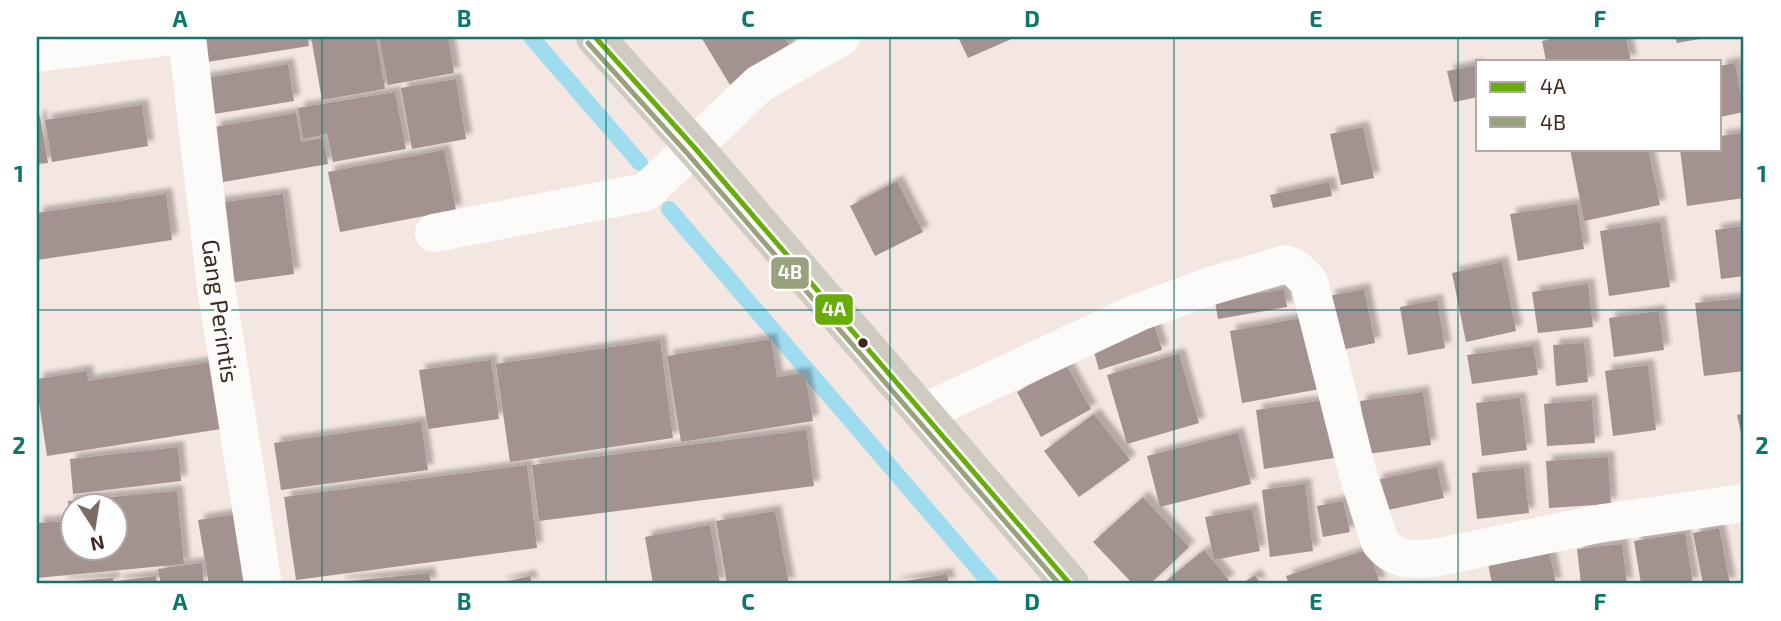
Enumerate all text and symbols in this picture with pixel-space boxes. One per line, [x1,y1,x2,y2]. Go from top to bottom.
text: A [172,4,188,32]
text: B [457,4,471,32]
text: C [741,4,755,32]
text: D [1024,4,1040,32]
text: E [1309,4,1323,32]
text: F [1594,4,1607,32]
legend [1476,60,1722,150]
text: 4A [1540,73,1566,98]
text: 4B [1540,109,1566,134]
text: 1 [14,159,24,187]
text: 1 [1757,159,1767,187]
street label: Gang Perintis [197,237,245,385]
line badge: 4B [770,256,810,290]
text: 4B [778,260,802,283]
line badge: 4A [814,293,854,326]
text: 4A [822,297,847,320]
unlabelled marker [856,336,870,350]
text: 2 [12,431,26,459]
text: 2 [1755,431,1769,459]
north arrow [60,491,130,562]
text: N [89,531,107,557]
text: A [172,587,188,615]
text: B [457,587,471,615]
text: C [741,587,755,615]
text: D [1024,587,1040,615]
text: E [1309,587,1323,615]
text: F [1594,587,1607,615]

